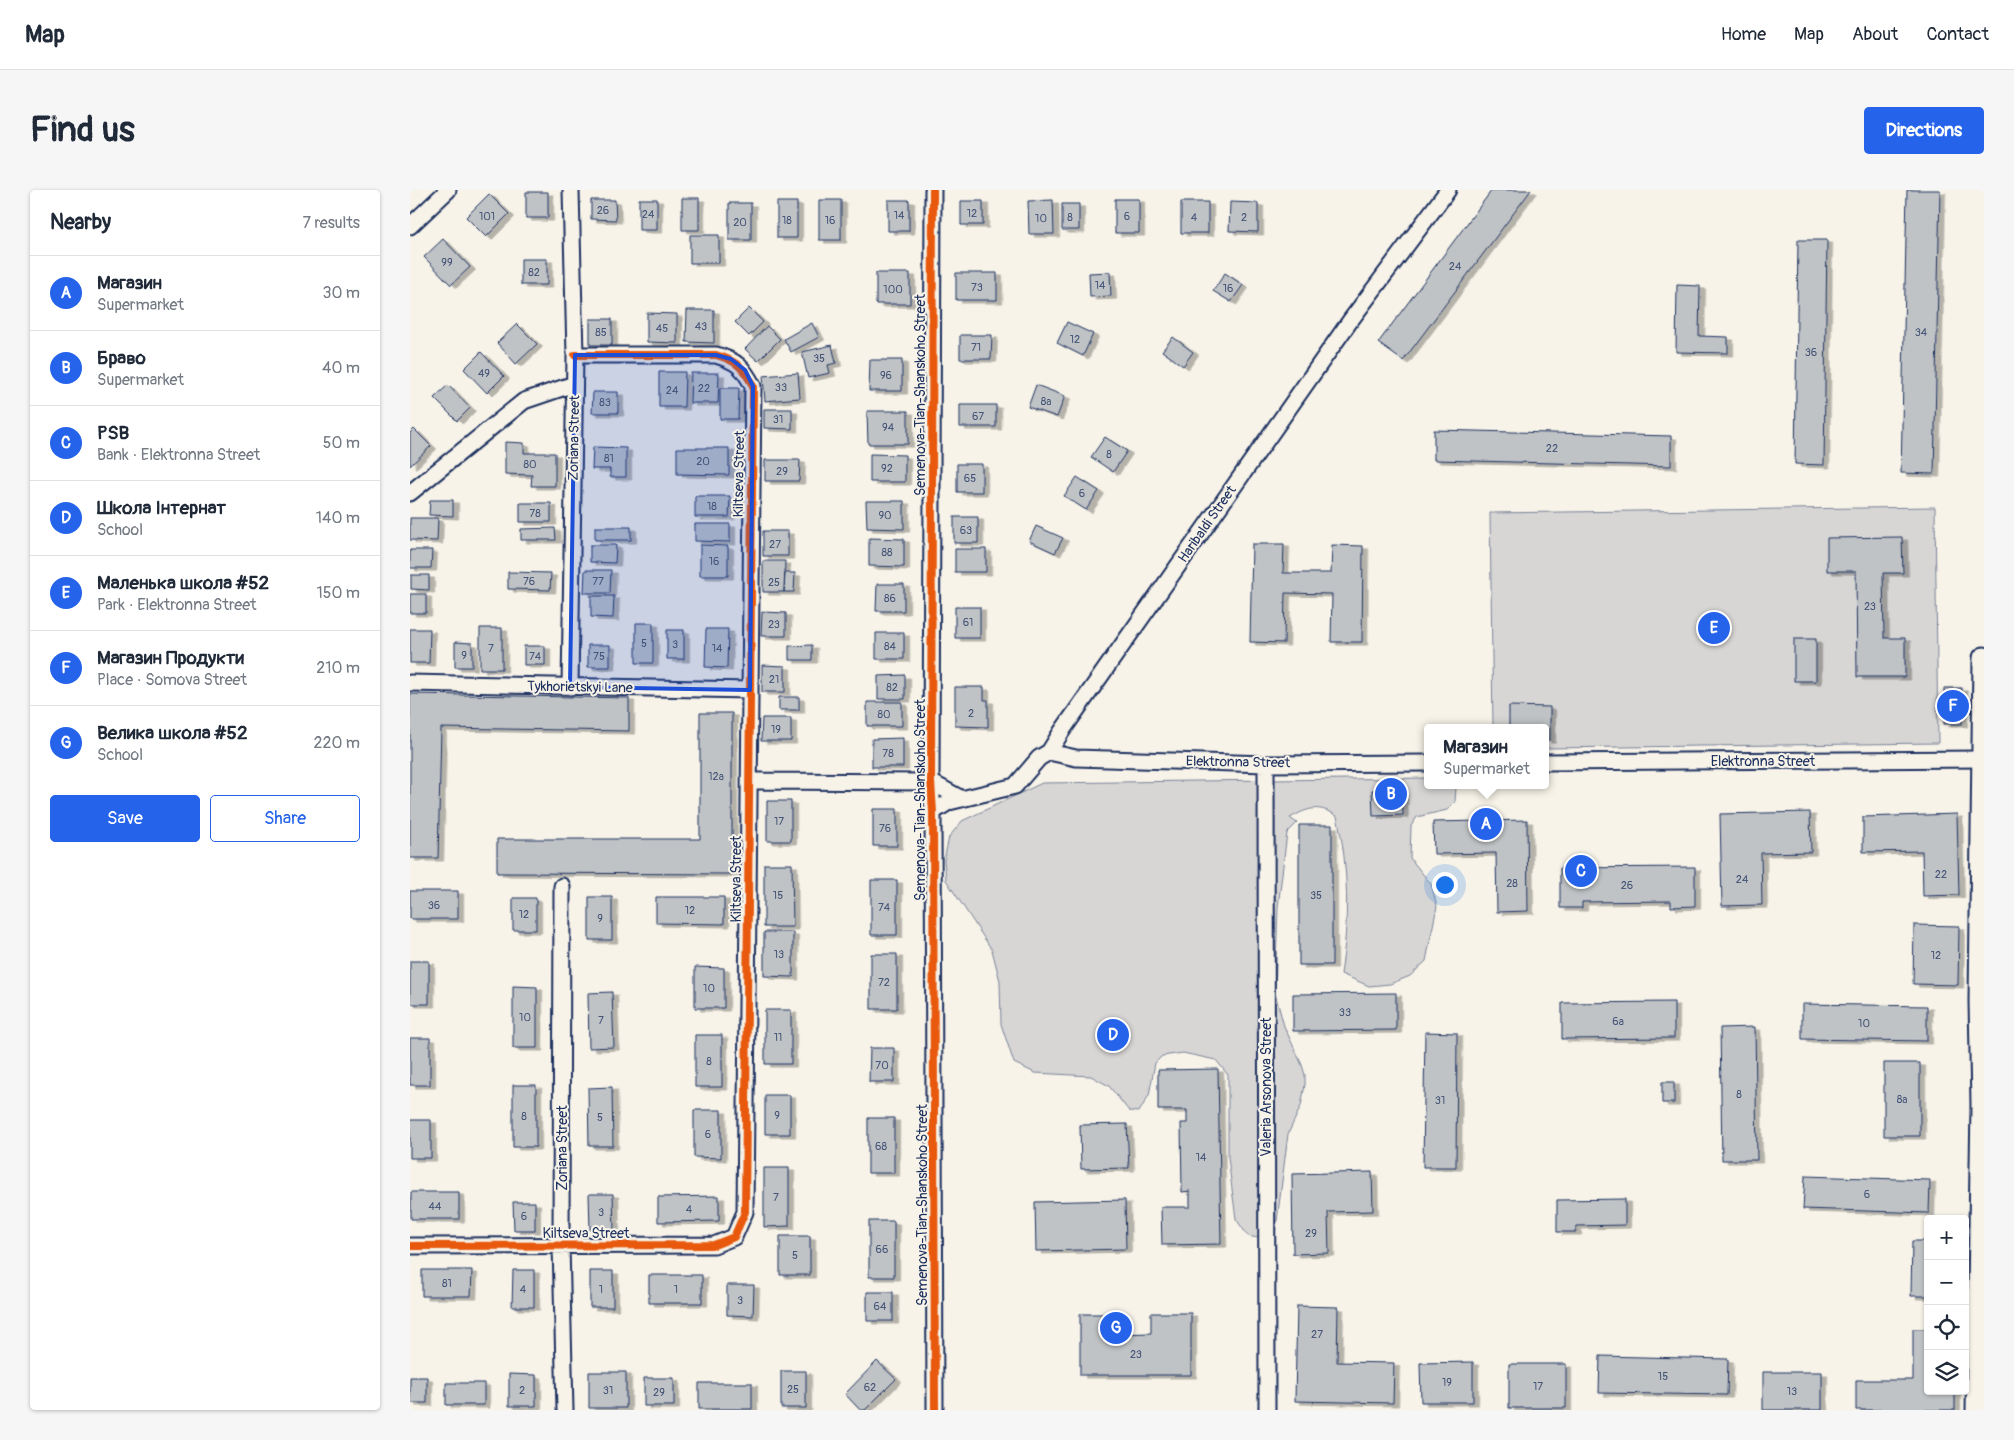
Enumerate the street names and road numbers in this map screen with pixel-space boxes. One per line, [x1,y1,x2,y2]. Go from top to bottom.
street label: Semenova-Tian-Shanskoho Street [912,294,929,496]
street label: Zoriana Street [565,395,583,481]
street label: Kiltseva Street [730,430,748,518]
street label: Haribaldi Street [1174,482,1240,566]
street label: Tykhorietskyi Lane [527,678,633,696]
street label: Semenova-Tian-Shanskoho Street [912,699,929,901]
street label: Elektronna Street [1186,753,1291,771]
street label: Elektronna Street [1711,753,1816,770]
street label: Kiltseva Street [728,835,745,922]
street label: Valeria Arsonova Street [1258,1017,1275,1157]
street label: Semenova-Tian-Shanskoho Street [914,1104,931,1306]
street label: Zoriana Street [554,1105,571,1191]
street label: Kiltseva Street [543,1225,630,1242]

